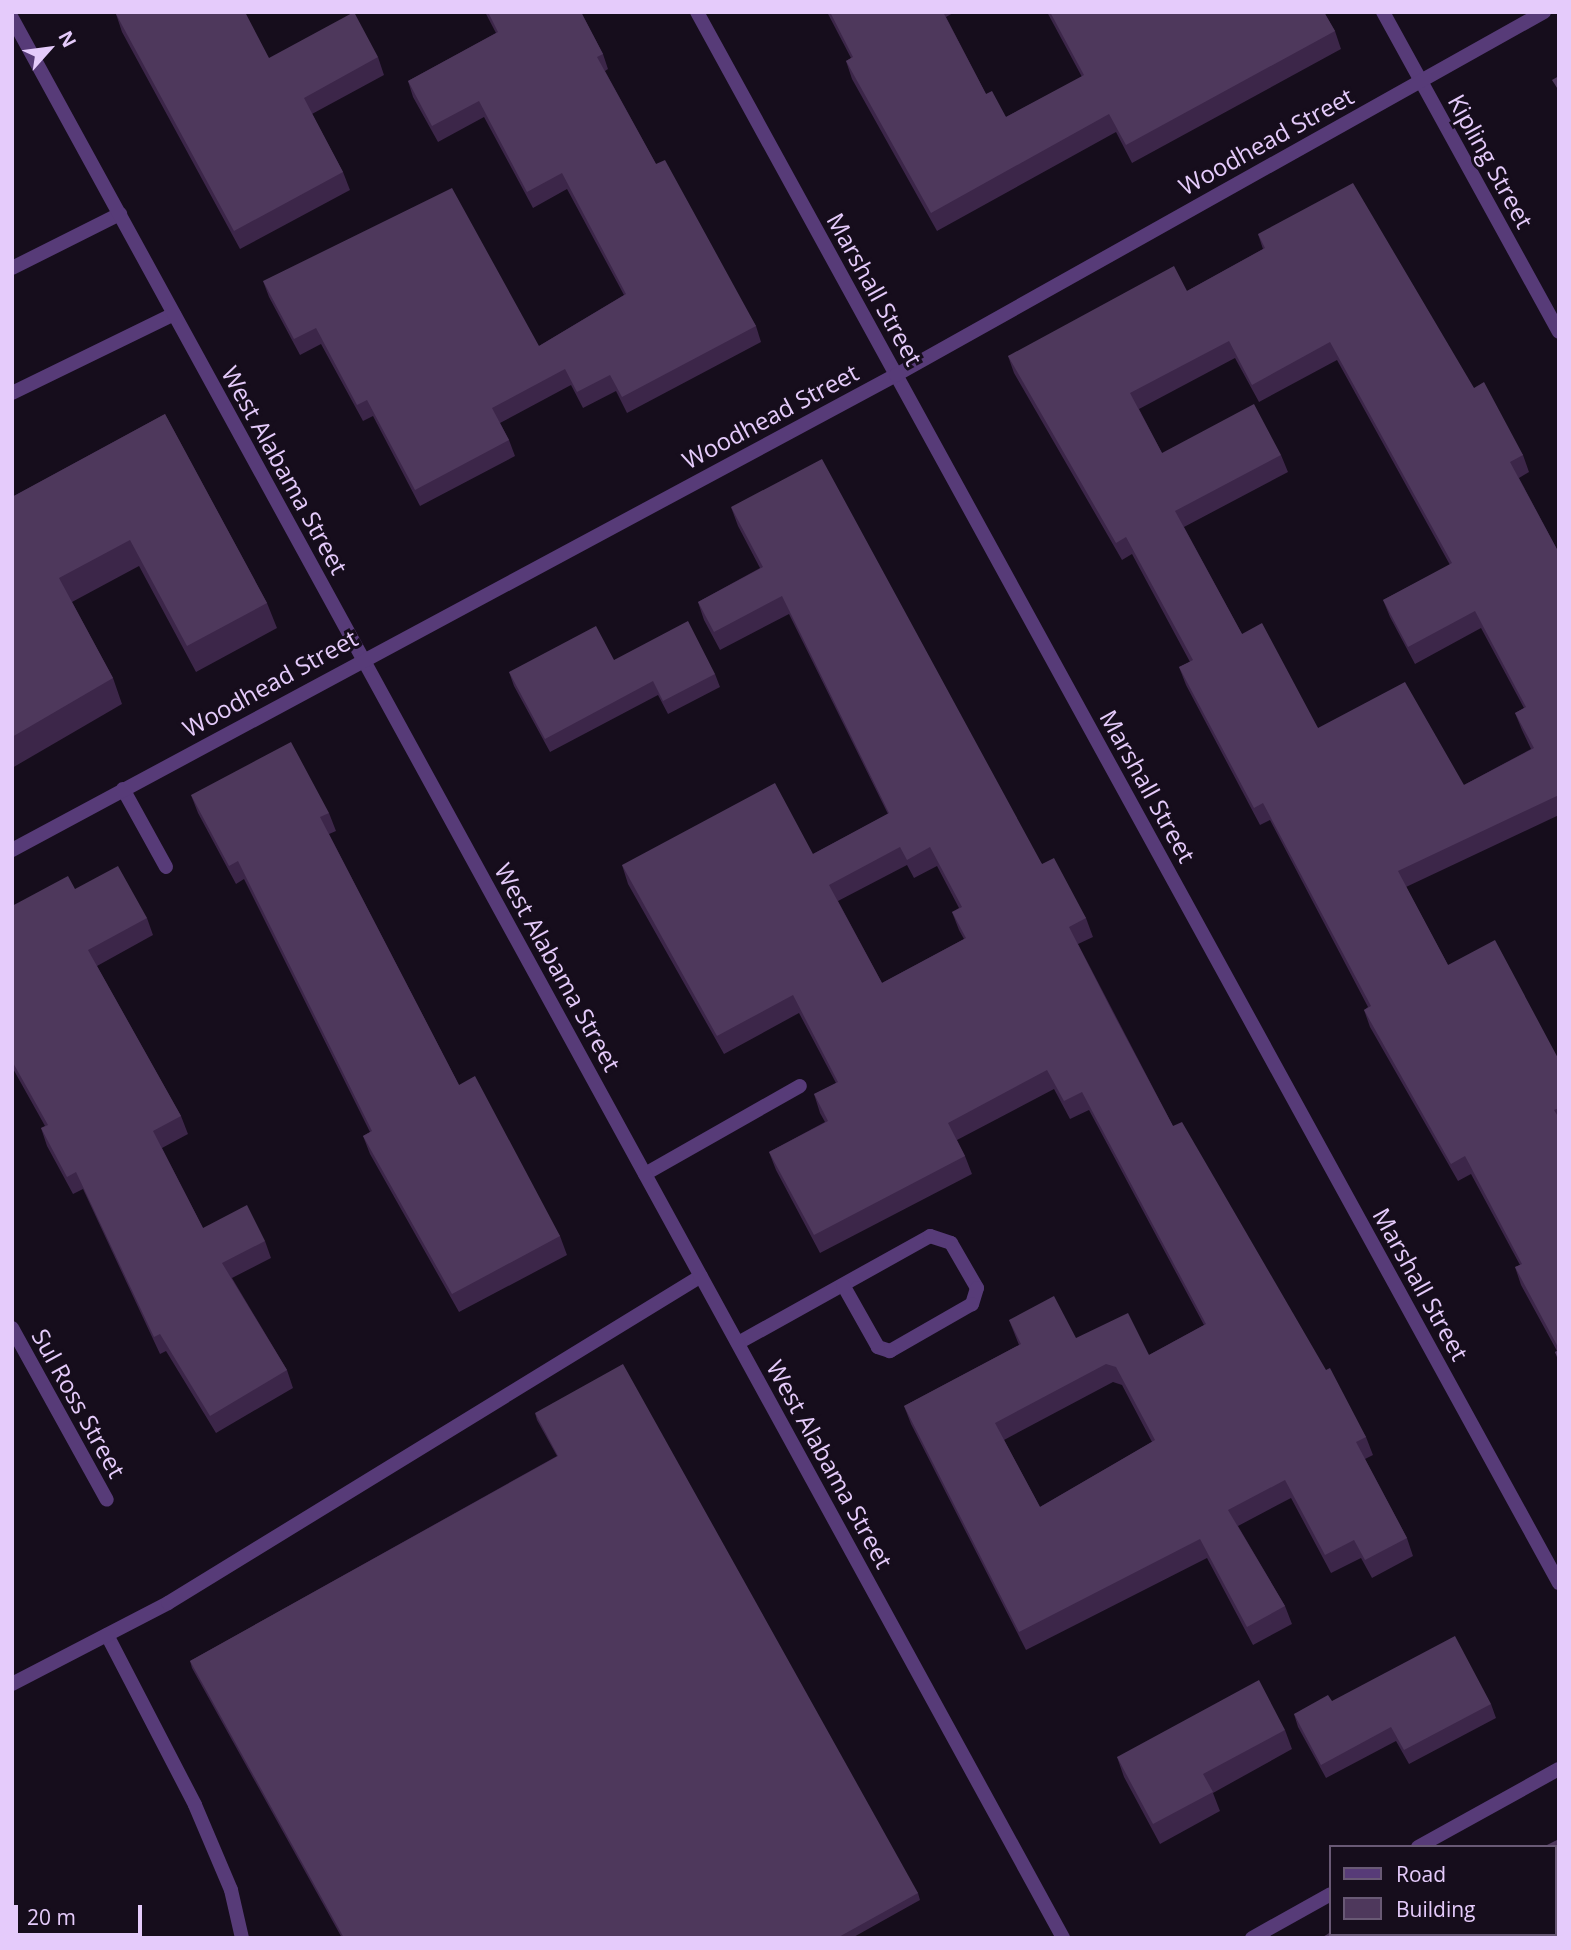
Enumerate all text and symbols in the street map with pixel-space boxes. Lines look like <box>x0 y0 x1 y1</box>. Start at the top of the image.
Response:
north arrow <box>14 14 84 84</box>
text: N <box>52 26 83 52</box>
street label: Woodhead Street <box>1174 81 1358 201</box>
street label: Kipling Street <box>1442 89 1540 233</box>
street label: Marshall Street <box>821 208 929 370</box>
street label: Woodhead Street <box>677 357 863 475</box>
street label: West Alabama Street <box>216 361 354 579</box>
street label: Woodhead Street <box>178 623 362 743</box>
street label: Marshall Street <box>1094 705 1202 867</box>
street label: West Alabama Street <box>489 858 627 1076</box>
street label: Marshall Street <box>1367 1203 1475 1365</box>
street label: Sul Ross Street <box>26 1324 132 1482</box>
street label: West Alabama Street <box>761 1355 899 1573</box>
legend <box>1330 1845 1557 1936</box>
text: Road <box>1396 1860 1446 1888</box>
scale bar <box>18 1890 145 1934</box>
text: Building <box>1396 1895 1475 1923</box>
text: 20 m <box>27 1903 76 1931</box>

